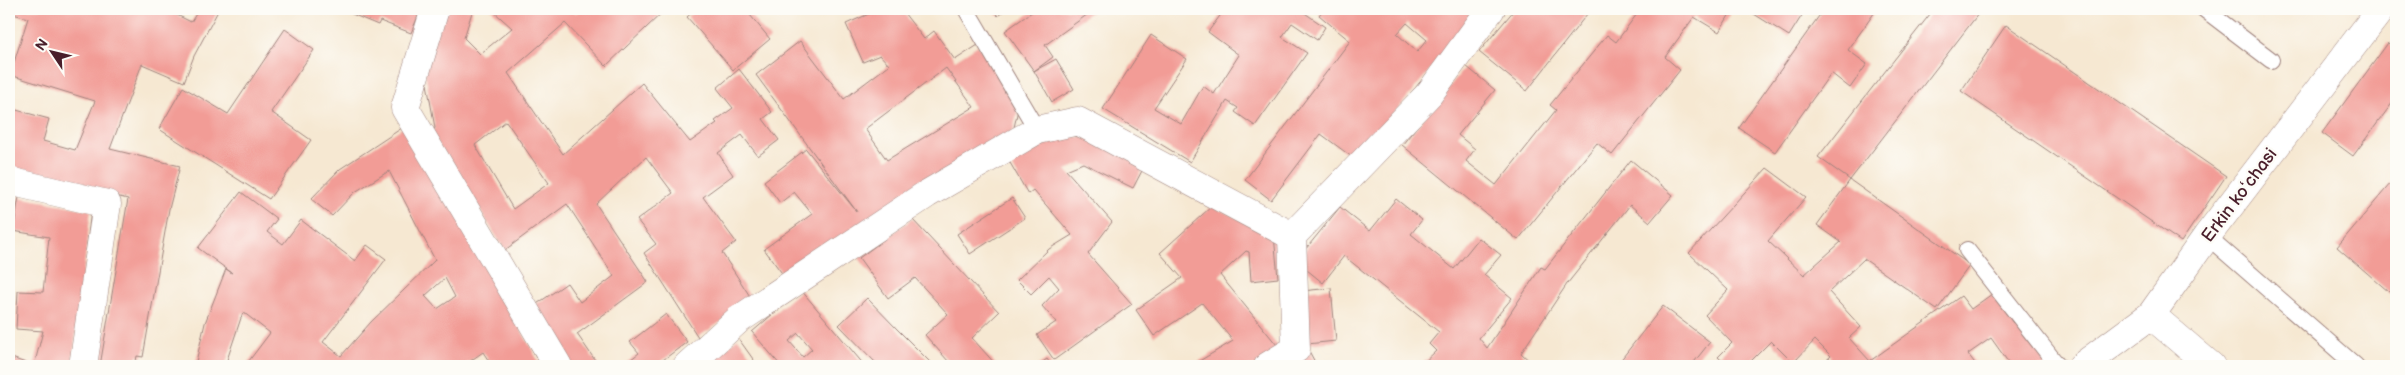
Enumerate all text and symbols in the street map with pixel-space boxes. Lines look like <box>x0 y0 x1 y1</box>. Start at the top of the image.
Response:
north arrow <box>28 28 78 78</box>
text: N <box>32 36 52 54</box>
street label: Erkin koʻchasi <box>2197 144 2281 246</box>

